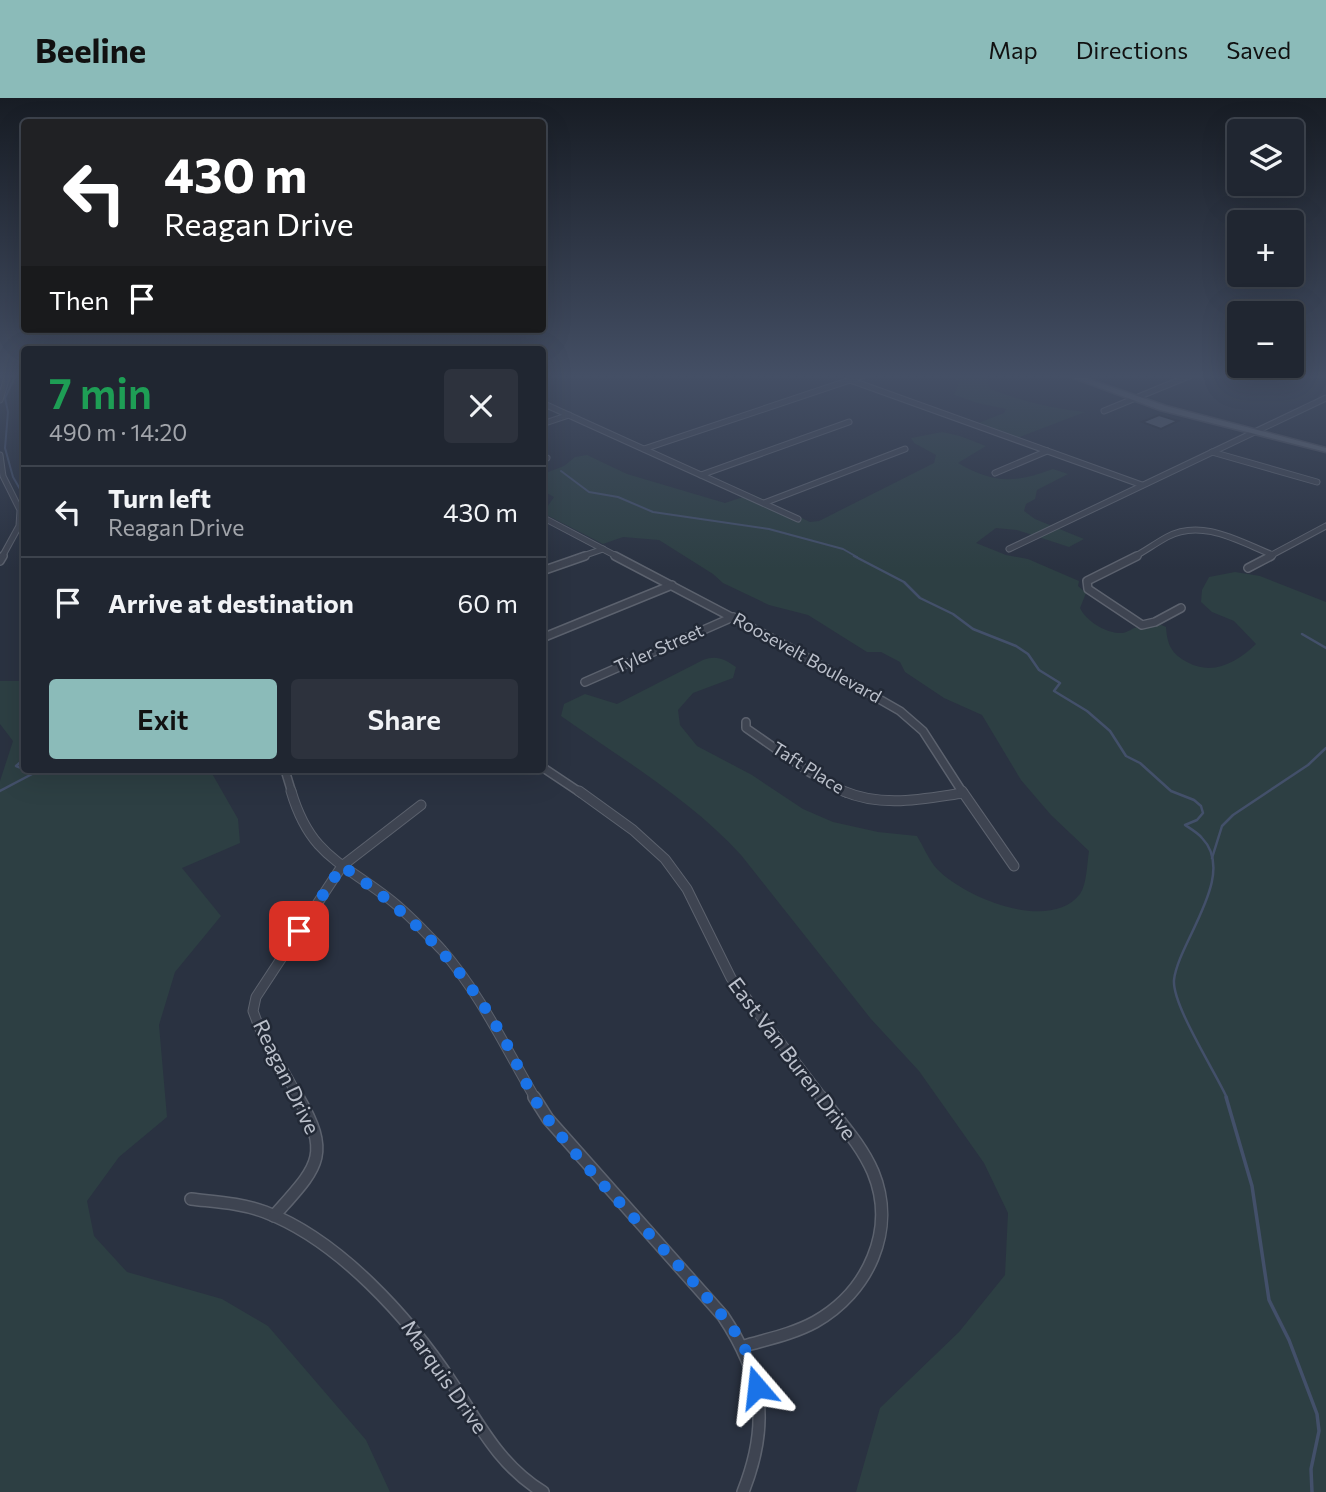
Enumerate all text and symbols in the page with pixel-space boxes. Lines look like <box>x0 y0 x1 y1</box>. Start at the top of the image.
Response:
text: Beeline <box>35 29 146 70</box>
text: Map <box>988 35 1038 64</box>
text: Directions <box>1076 35 1188 64</box>
text: Saved <box>1226 35 1291 64</box>
map controls <box>1227 119 1304 378</box>
button: layers <box>1227 119 1304 196</box>
text: 430 m <box>164 143 307 203</box>
icon: left <box>49 147 140 238</box>
text: Reagan Drive <box>164 203 354 243</box>
button: + <box>1227 210 1304 287</box>
icon: arrive <box>123 280 161 318</box>
text: Then <box>49 284 109 315</box>
button: − <box>1227 301 1304 378</box>
text: 7 min <box>49 366 152 418</box>
button: close <box>444 369 518 443</box>
text: 490 m · 14:20 <box>49 418 187 446</box>
text: Turn left <box>108 482 211 513</box>
icon: left <box>49 493 87 531</box>
text: 430 m <box>443 496 518 527</box>
text: Reagan Drive <box>108 513 244 541</box>
icon: arrive <box>49 584 87 622</box>
text: Arrive at destination <box>108 587 354 618</box>
text: 60 m <box>458 587 518 618</box>
street label: Roosevelt Boulevard <box>730 607 885 707</box>
street label: Tyler Street <box>611 619 707 678</box>
button: Exit <box>49 679 277 759</box>
button: Share <box>291 679 518 759</box>
street label: Taft Place <box>768 736 849 798</box>
pin <box>269 901 329 961</box>
icon: arrive <box>280 912 318 950</box>
street label: East Van Buren Drive <box>724 972 862 1144</box>
street label: Reagan Drive <box>249 1015 326 1138</box>
street label: Marquis Drive <box>397 1315 494 1438</box>
position arrow <box>720 1350 794 1424</box>

